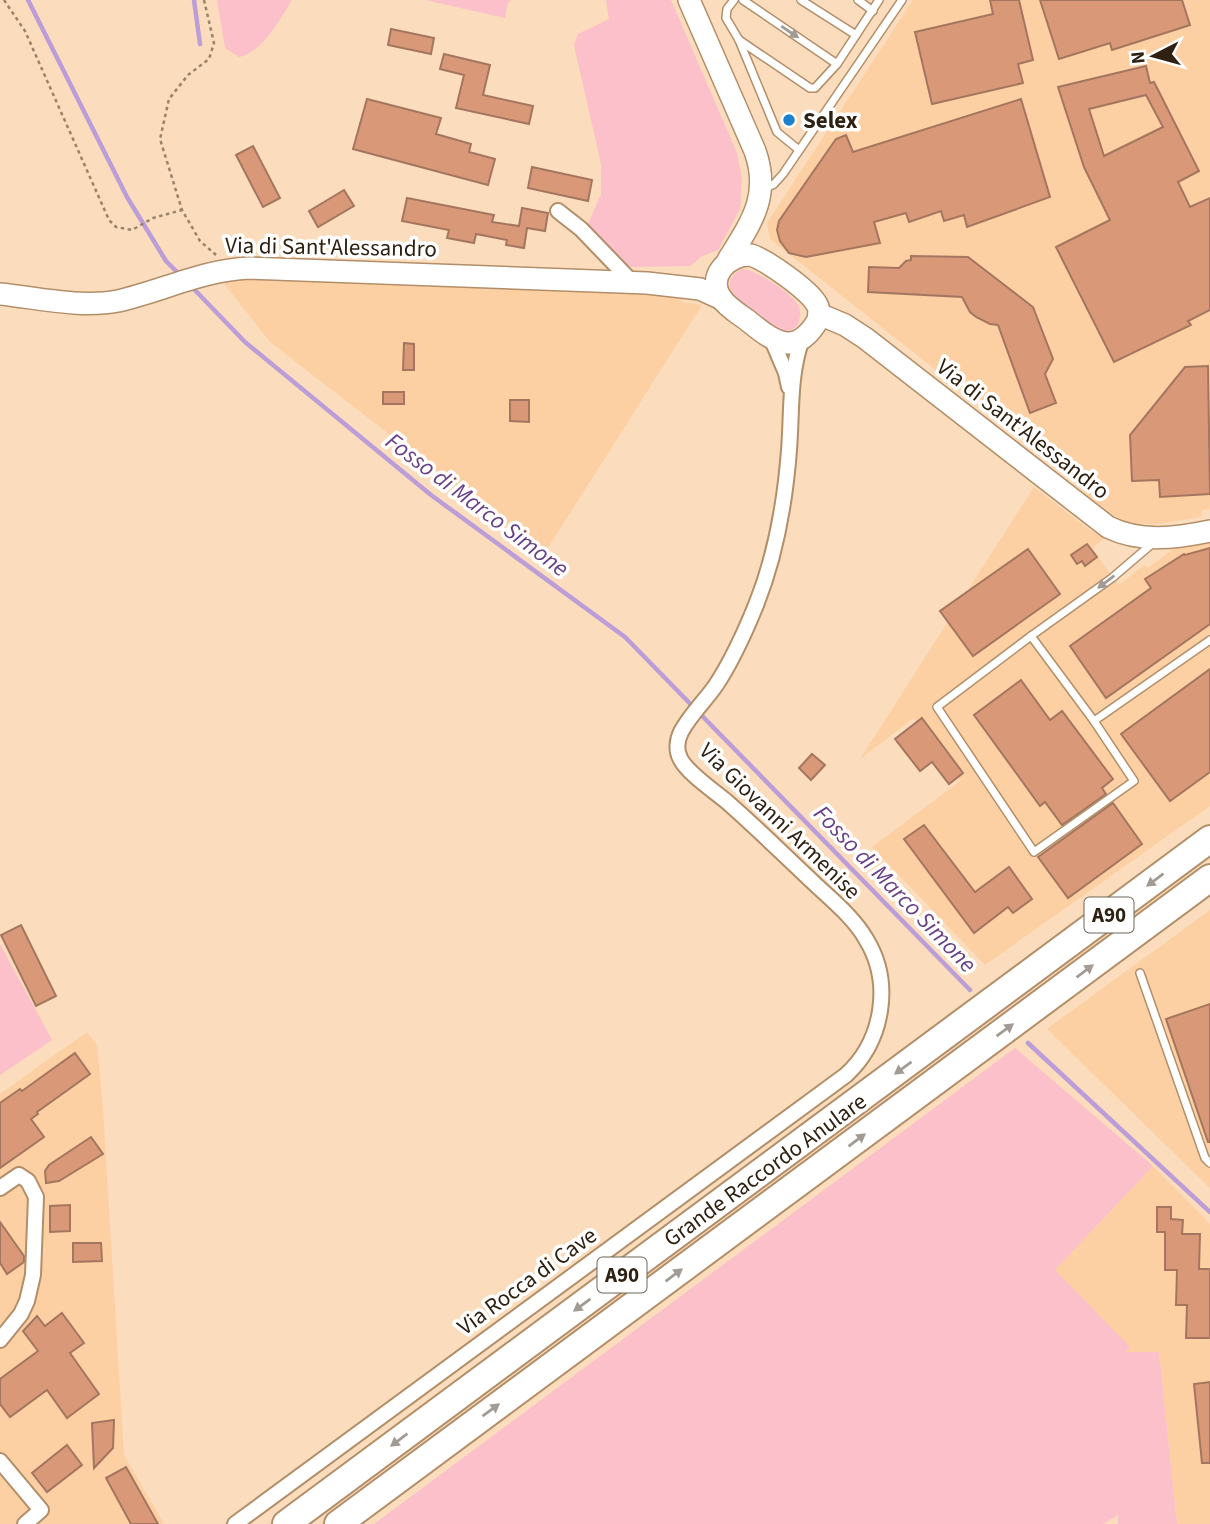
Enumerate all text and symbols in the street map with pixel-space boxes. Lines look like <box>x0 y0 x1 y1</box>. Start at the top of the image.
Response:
north arrow <box>1119 21 1189 91</box>
one-way arrow <box>781 25 799 39</box>
text: N <box>1124 50 1153 65</box>
place label: Selex <box>803 104 858 137</box>
marker: Selex <box>781 112 797 128</box>
street label: Via di Sant'Alessandro <box>225 229 437 265</box>
street label: Via di Sant'Alessandro <box>929 351 1117 507</box>
water label: Fosso di Marco Simone <box>378 424 576 586</box>
one-way arrow <box>1098 574 1116 589</box>
street label: Via Giovanni Armenise <box>692 735 868 907</box>
water label: Fosso di Marco Simone <box>805 797 985 981</box>
one-way arrow <box>1146 873 1165 887</box>
road number: A90 <box>1084 898 1134 932</box>
one-way arrow <box>1076 964 1095 978</box>
one-way arrow <box>996 1023 1014 1037</box>
one-way arrow <box>894 1061 912 1075</box>
street label: Grande Raccordo Anulare <box>657 1085 873 1255</box>
one-way arrow <box>848 1133 866 1147</box>
street label: Via Rocca di Cave <box>450 1219 604 1343</box>
road number: A90 <box>598 1258 646 1292</box>
one-way arrow <box>665 1268 683 1282</box>
one-way arrow <box>573 1297 591 1311</box>
one-way arrow <box>482 1403 500 1417</box>
one-way arrow <box>390 1433 408 1447</box>

